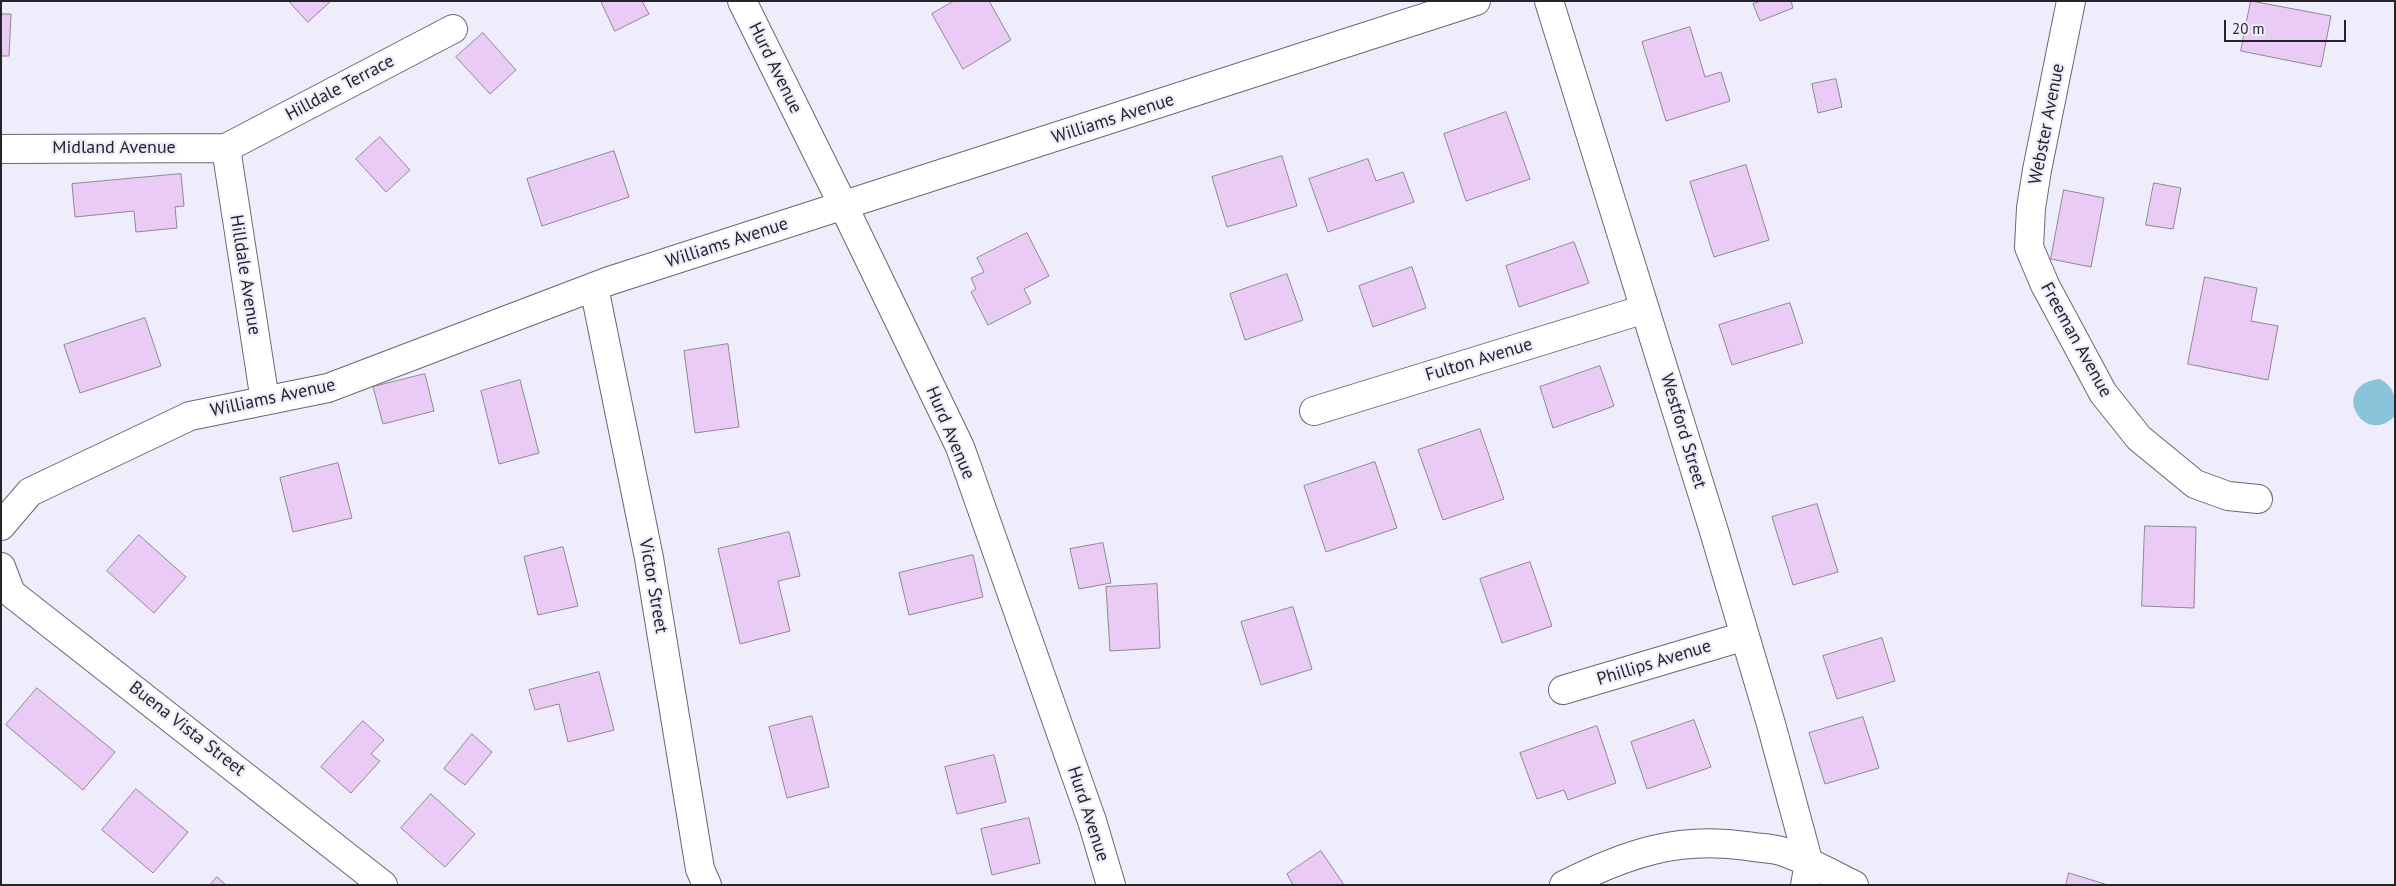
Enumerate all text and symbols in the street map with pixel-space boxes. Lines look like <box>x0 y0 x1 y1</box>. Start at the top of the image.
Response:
scale bar <box>2226 10 2348 42</box>
street label: Hurd Avenue <box>744 19 806 117</box>
text: 20 m <box>2232 19 2265 38</box>
street label: Hilldale Terrace <box>282 50 398 126</box>
street label: Webster Avenue <box>2025 62 2069 186</box>
street label: Williams Avenue <box>1049 89 1177 149</box>
street label: Midland Avenue <box>52 137 176 159</box>
street label: Hilldale Avenue <box>225 213 265 337</box>
street label: Williams Avenue <box>663 213 791 273</box>
street label: Freeman Avenue <box>2036 279 2116 401</box>
street label: Fulton Avenue <box>1423 333 1535 387</box>
street label: Westford Street <box>1655 371 1711 491</box>
street label: Williams Avenue <box>209 374 337 422</box>
street label: Hurd Avenue <box>921 383 979 483</box>
street label: Victor Street <box>634 537 672 635</box>
street label: Phillips Avenue <box>1594 635 1714 691</box>
street label: Buena Vista Street <box>125 677 249 781</box>
street label: Hurd Avenue <box>1062 764 1114 864</box>

